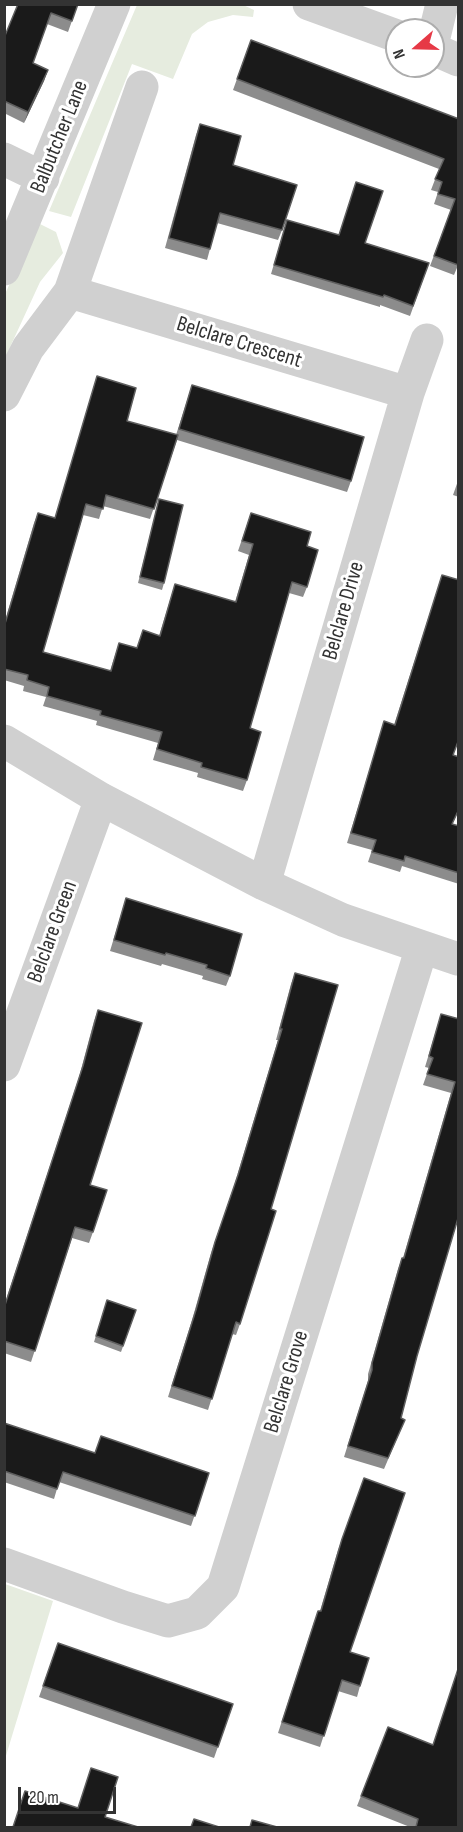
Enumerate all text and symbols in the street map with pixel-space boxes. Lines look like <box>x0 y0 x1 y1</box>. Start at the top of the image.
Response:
north arrow <box>385 18 445 78</box>
text: N <box>389 46 410 61</box>
street label: Balbutcher Lane <box>25 77 95 197</box>
street label: Belclare Crescent <box>173 311 305 375</box>
street label: Belclare Drive <box>317 559 371 663</box>
street label: Belclare Green <box>22 877 84 987</box>
street label: Belclare Grove <box>259 1328 315 1436</box>
scale bar <box>21 1775 118 1813</box>
text: 20 m <box>29 1787 59 1808</box>

